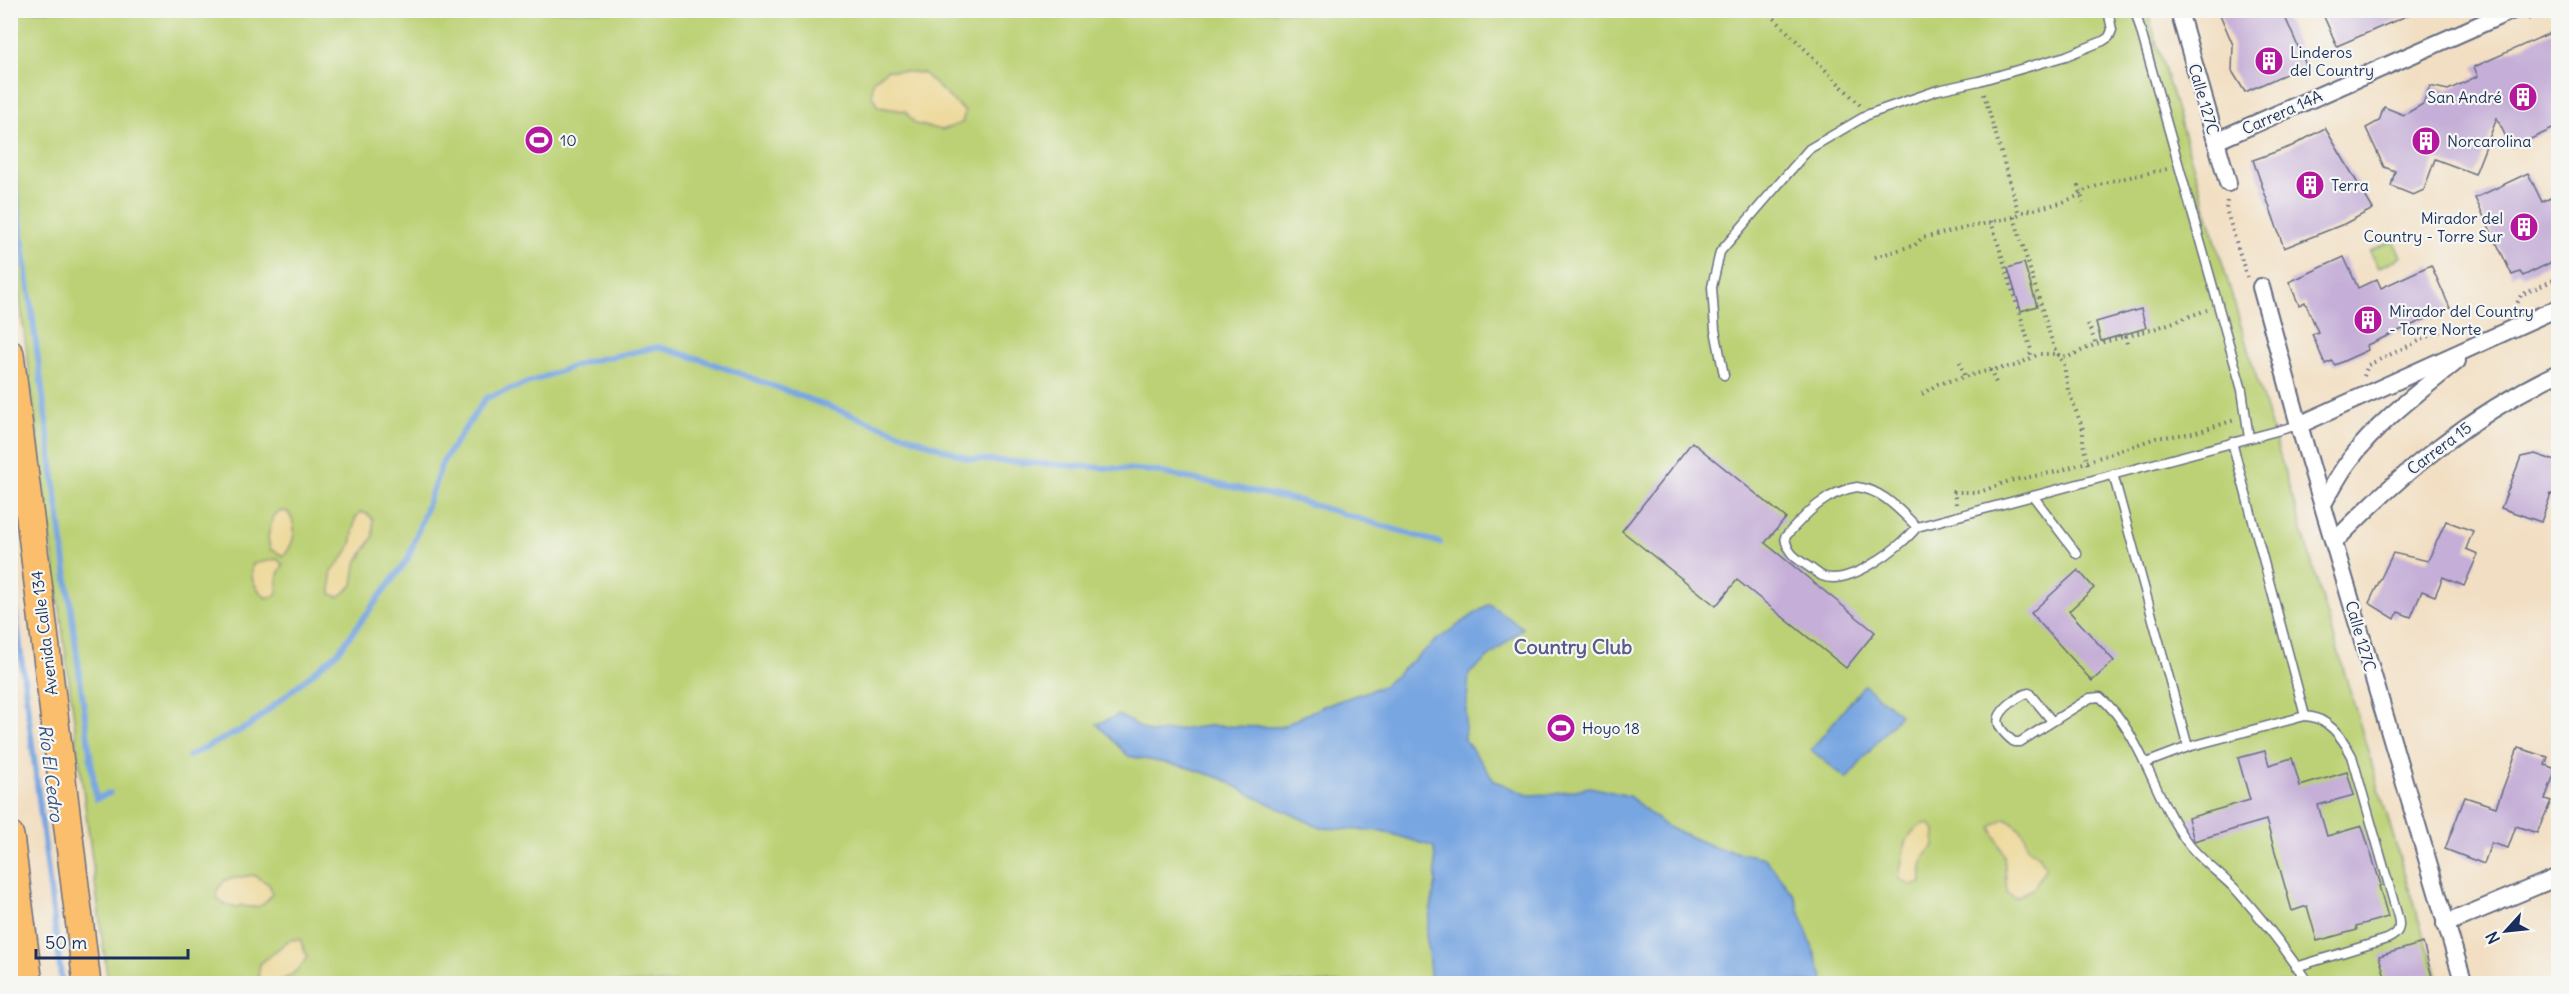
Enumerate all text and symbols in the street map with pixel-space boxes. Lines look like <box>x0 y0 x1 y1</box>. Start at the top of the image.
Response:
place label: Linderos del Country <box>2290 42 2374 80</box>
building icon: Linderos del Country <box>2253 45 2285 77</box>
street label: Calle 127C <box>2184 61 2224 137</box>
building icon: San André <box>2507 81 2539 113</box>
street label: Carrera 14A <box>2239 85 2325 139</box>
place label: San André <box>2427 87 2502 107</box>
sports icon: 10 <box>523 124 555 156</box>
building icon: Norcarolina <box>2410 125 2442 157</box>
place label: 10 <box>560 130 577 150</box>
place label: Norcarolina <box>2447 131 2531 151</box>
building icon: Terra <box>2294 169 2326 201</box>
place label: Terra <box>2331 175 2369 195</box>
place label: Mirador del Country - Torre Sur <box>2364 208 2503 246</box>
building icon: Mirador del Country - Torre Sur <box>2508 211 2540 243</box>
place label: Mirador del Country - Torre Norte <box>2389 301 2534 339</box>
building icon: Mirador del Country - Torre Norte <box>2352 304 2384 336</box>
street label: Carrera 15 <box>2403 417 2475 479</box>
street label: Avenida Calle 134 <box>26 569 62 697</box>
street label: Calle 127C <box>2341 598 2381 674</box>
district label: Country Club <box>1514 634 1632 659</box>
sports icon: Hoyo 18 <box>1545 712 1577 744</box>
place label: Hoyo 18 <box>1582 718 1640 738</box>
water label: Río El Cedro <box>34 723 68 824</box>
north arrow <box>2476 901 2536 961</box>
scale bar <box>36 922 188 960</box>
text: N <box>2481 928 2504 947</box>
text: 50 m <box>45 931 87 954</box>

